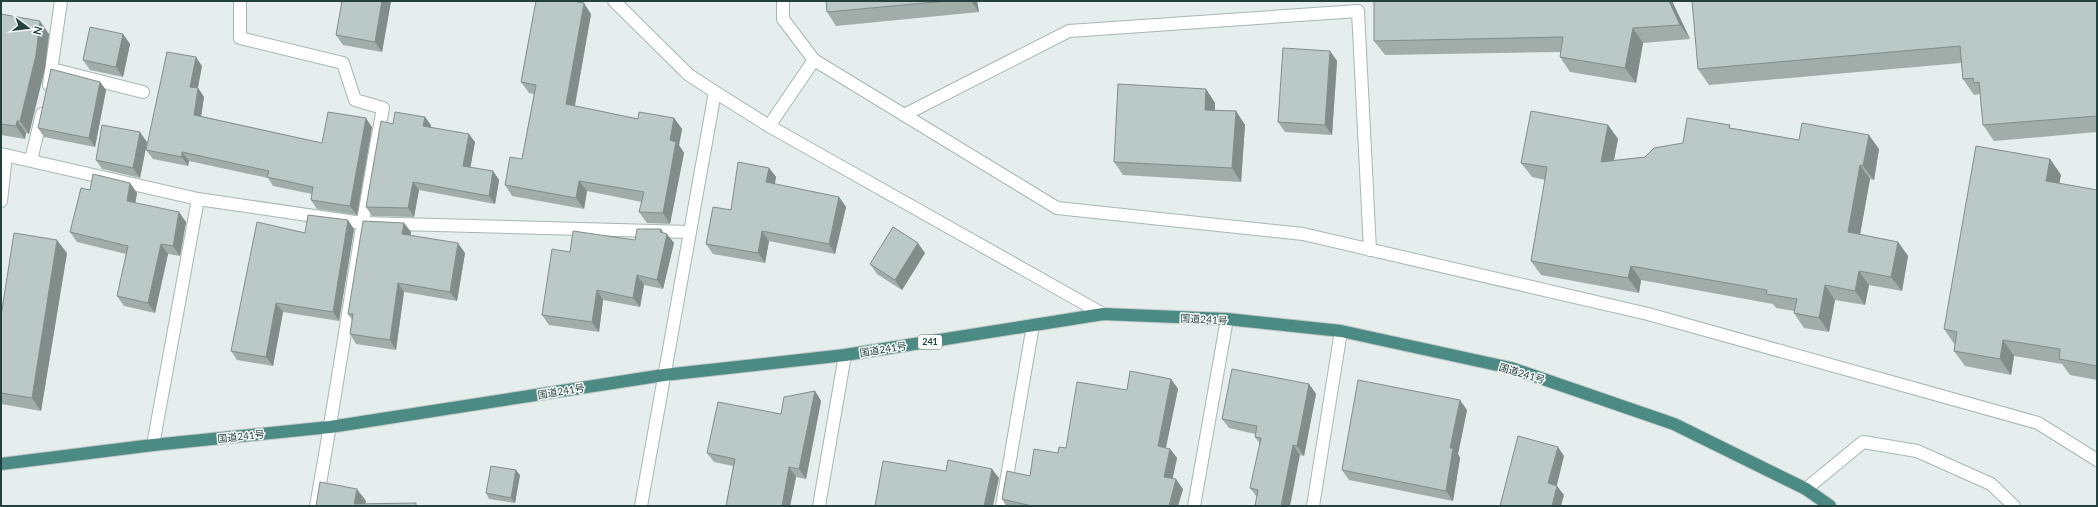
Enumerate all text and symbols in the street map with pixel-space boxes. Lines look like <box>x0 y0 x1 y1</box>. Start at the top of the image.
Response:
north arrow <box>8 8 48 48</box>
text: N <box>31 25 46 36</box>
street label: 国道241号 <box>1180 312 1228 326</box>
road number: 241 <box>918 335 942 349</box>
street label: 国道241号 <box>859 339 907 359</box>
street label: 国道241号 <box>1498 360 1546 386</box>
street label: 国道241号 <box>537 381 585 401</box>
street label: 国道241号 <box>217 428 265 444</box>

